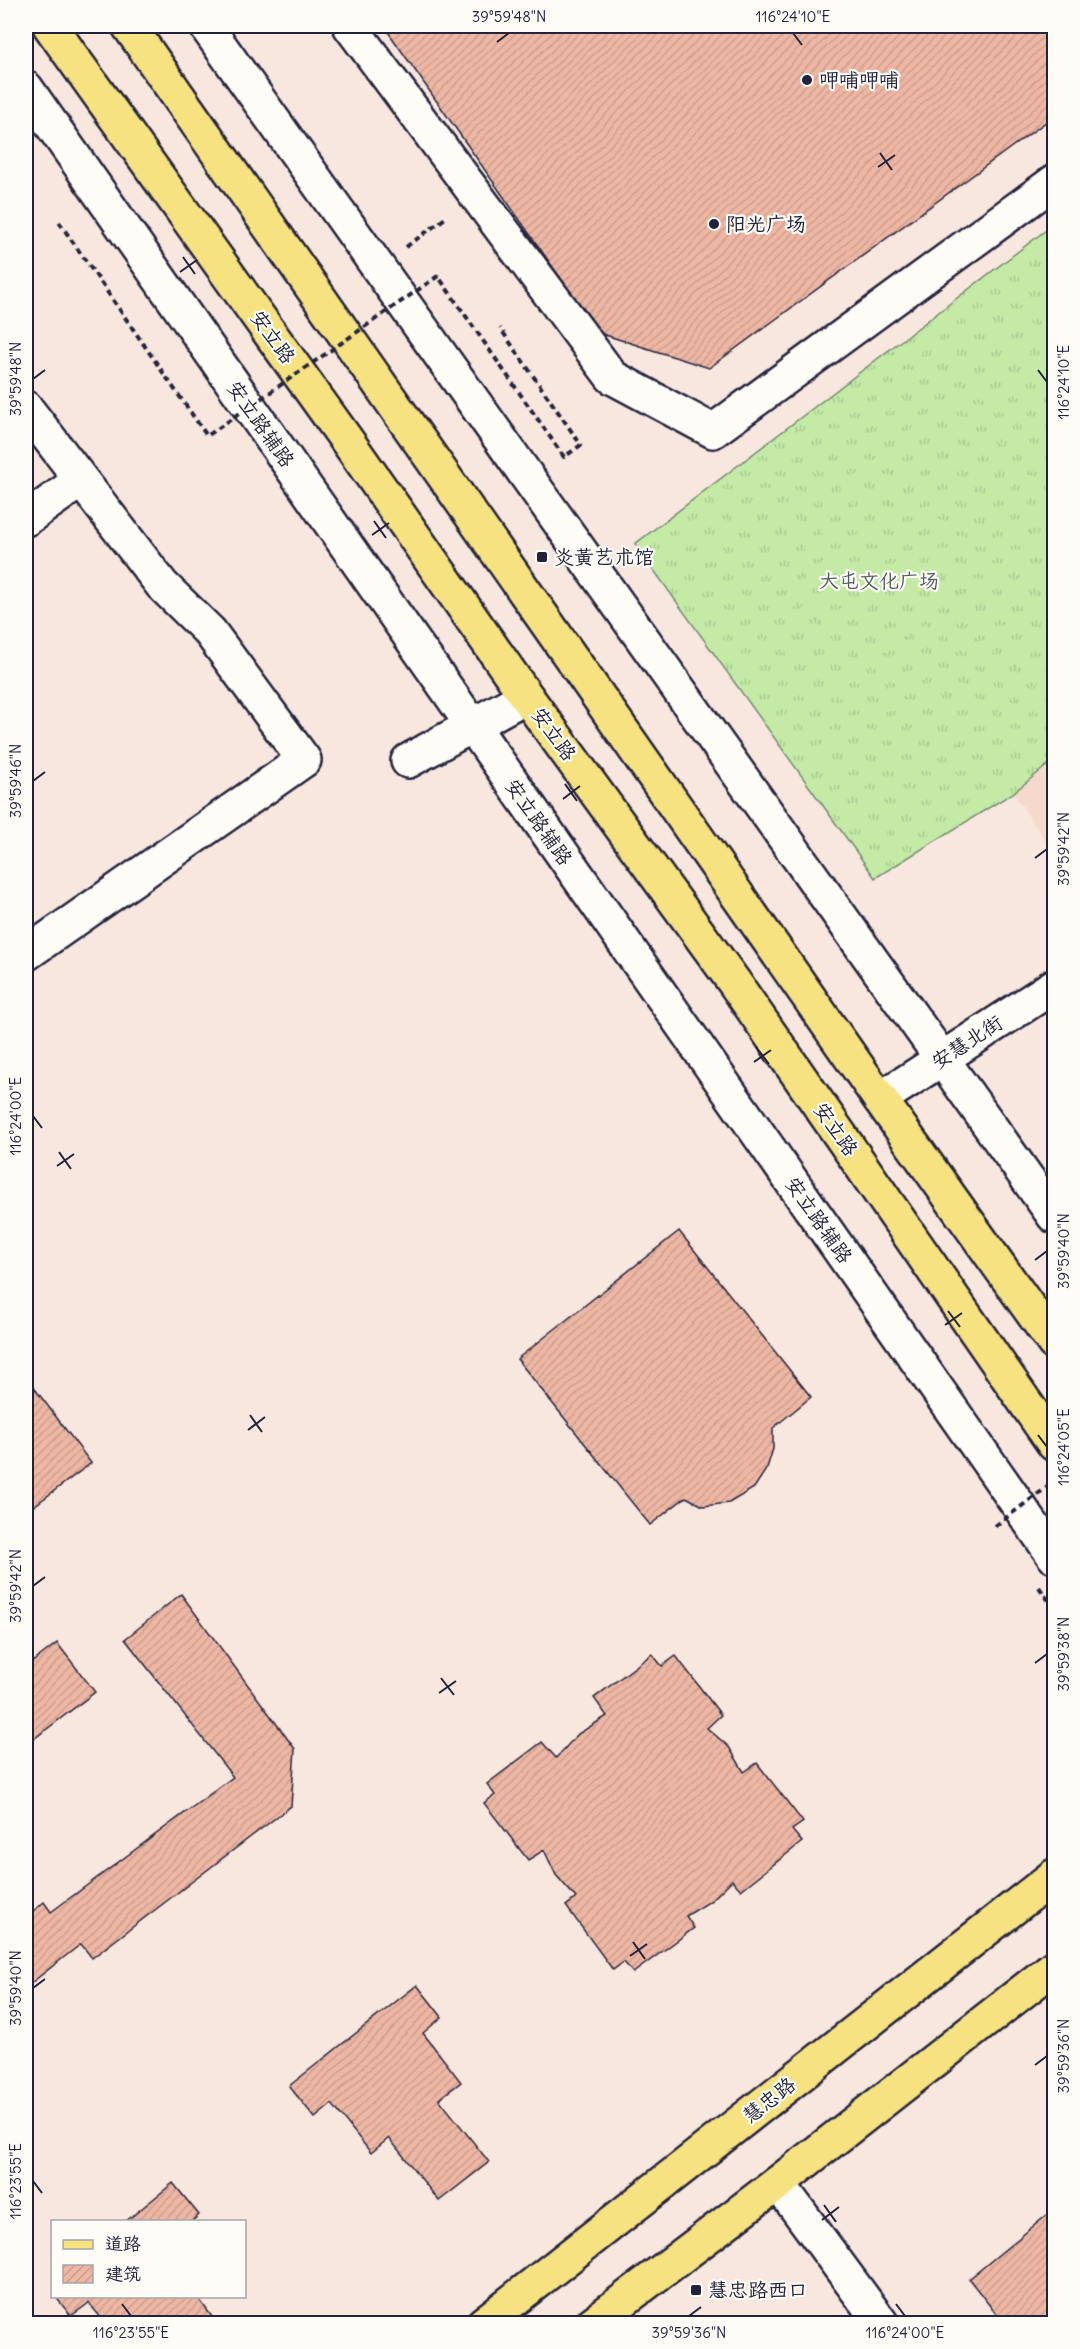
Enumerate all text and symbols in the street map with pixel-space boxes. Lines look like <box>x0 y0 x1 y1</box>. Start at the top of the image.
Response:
text: 39°59'48"N <box>472 7 546 26</box>
text: 116°24'10"E <box>756 7 831 26</box>
place label: 呷哺呷哺 <box>819 67 899 92</box>
marker: 呷哺呷哺 <box>800 73 814 87</box>
place label: 阳光广场 <box>726 211 806 236</box>
marker: 阳光广场 <box>707 217 721 231</box>
street label: 安立路 <box>246 305 302 369</box>
text: 39°59'48"N <box>6 342 25 416</box>
text: 116°24'10"E <box>1054 344 1073 419</box>
street label: 安立路辅路 <box>222 376 301 473</box>
place label: 炎黄艺术馆 <box>554 544 654 569</box>
marker: 炎黄艺术馆 <box>535 550 549 564</box>
park label: 大屯文化广场 <box>819 568 939 593</box>
street label: 安立路 <box>527 702 583 766</box>
text: 39°59'46"N <box>6 744 25 818</box>
street label: 安立路辅路 <box>500 774 579 871</box>
text: 39°59'42"N <box>1054 812 1073 886</box>
street label: 安慧北街 <box>926 1009 1007 1074</box>
text: 116°24'00"E <box>6 1076 25 1155</box>
street label: 安立路 <box>809 1097 864 1161</box>
street label: 安立路辅路 <box>780 1172 859 1269</box>
text: 39°59'40"N <box>1054 1213 1073 1289</box>
text: 116°24'05"E <box>1054 1408 1073 1486</box>
text: 39°59'42"N <box>6 1549 25 1623</box>
text: 39°59'38"N <box>1054 1617 1073 1691</box>
text: 39°59'40"N <box>6 1950 25 2026</box>
text: 39°59'36"N <box>1054 2019 1073 2093</box>
street label: 慧忠路 <box>737 2071 801 2128</box>
text: 116°23'55"E <box>6 2143 25 2219</box>
legend <box>51 2220 246 2298</box>
text: 道路 <box>105 2232 141 2255</box>
text: 建筑 <box>105 2262 141 2285</box>
place label: 慧忠路西口 <box>708 2277 808 2302</box>
marker: 慧忠路西口 <box>689 2283 703 2297</box>
text: 116°23'55"E <box>93 2323 169 2342</box>
text: 39°59'36"N <box>652 2323 726 2342</box>
text: 116°24'00"E <box>866 2323 945 2342</box>

